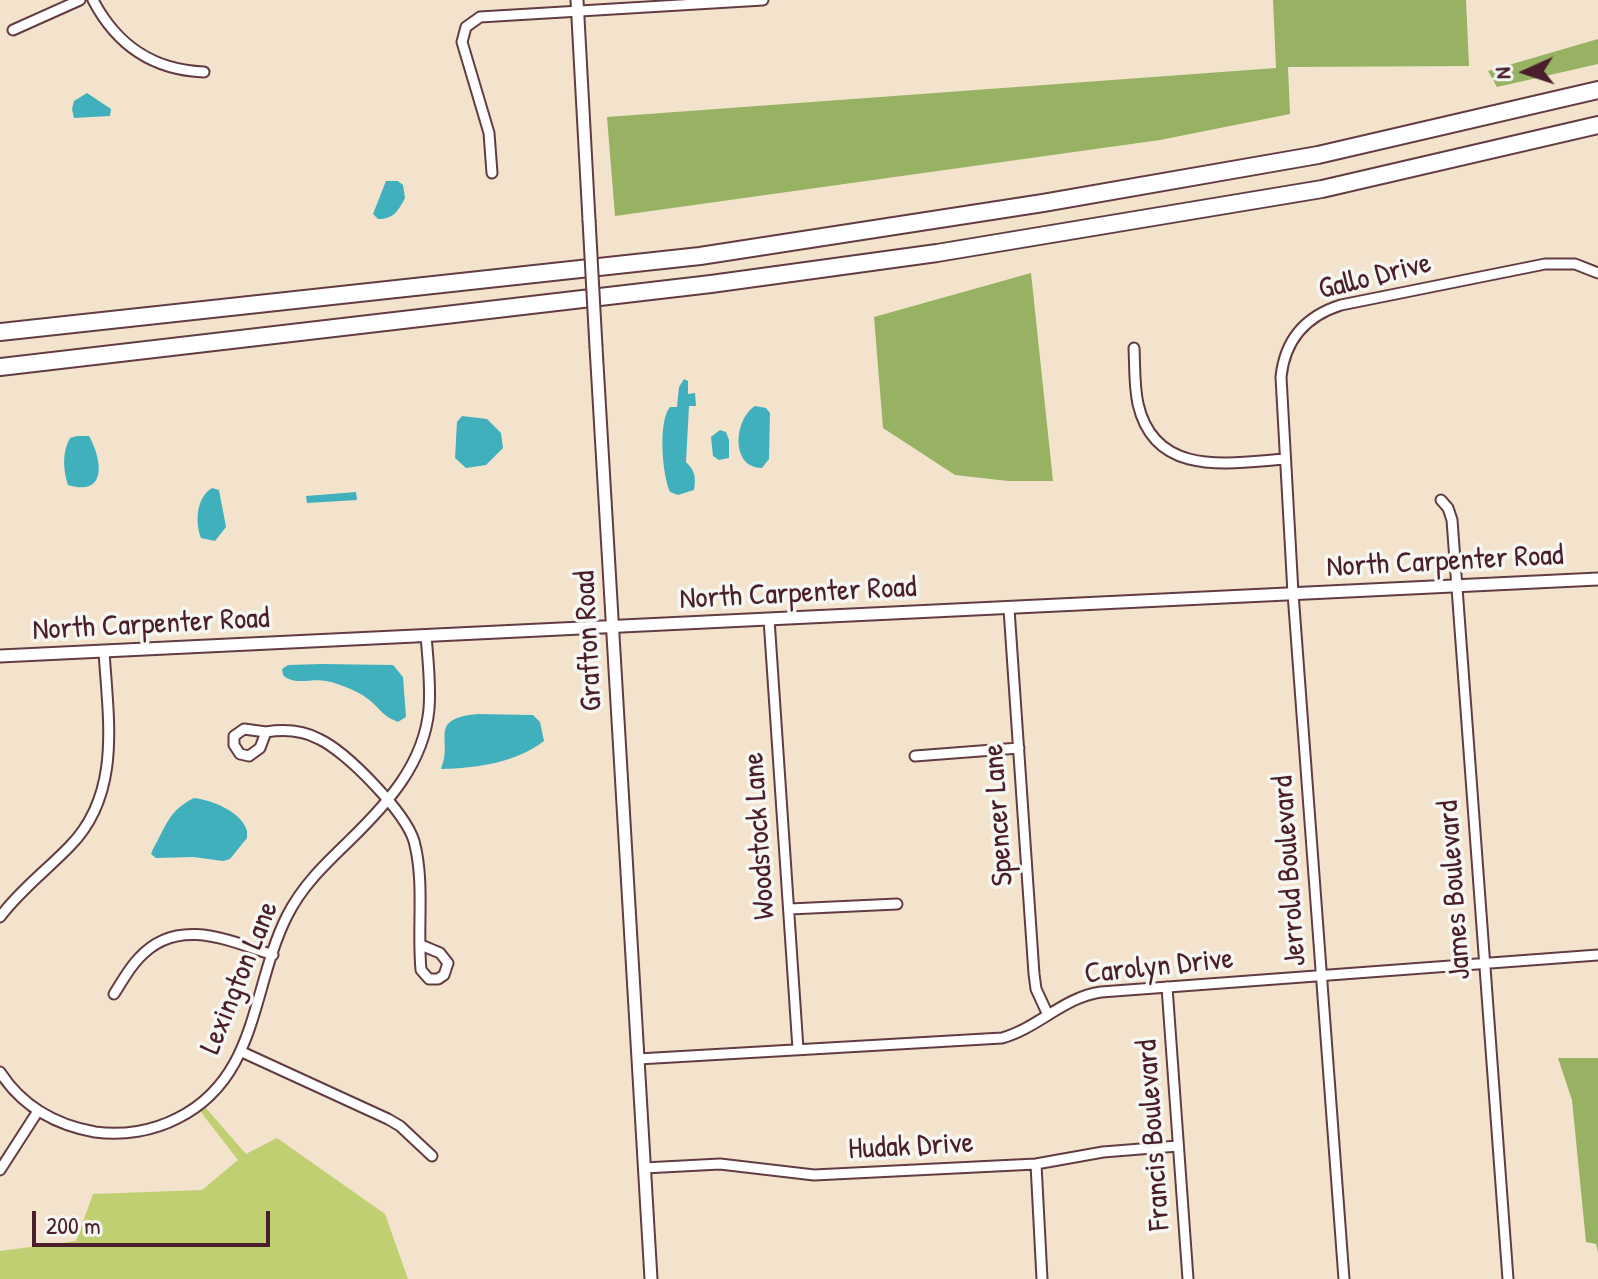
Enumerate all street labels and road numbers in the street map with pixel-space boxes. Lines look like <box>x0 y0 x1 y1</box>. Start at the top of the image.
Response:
street label: Gallo Drive <box>1315 246 1435 308</box>
street label: North Carpenter Road <box>1326 538 1564 586</box>
street label: Grafton Road <box>567 570 611 712</box>
street label: North Carpenter Road <box>679 570 917 618</box>
street label: North Carpenter Road <box>32 601 270 649</box>
street label: Spencer Lane <box>976 743 1022 887</box>
street label: Woodstock Lane <box>736 751 784 921</box>
street label: Jerrold Boulevard <box>1265 774 1315 968</box>
street label: James Boulevard <box>1431 799 1479 981</box>
street label: Lexington Lane <box>193 896 287 1060</box>
street label: Carolyn Drive <box>1083 941 1235 993</box>
street label: Francis Boulevard <box>1129 1038 1179 1232</box>
street label: Hudak Drive <box>847 1126 975 1168</box>

